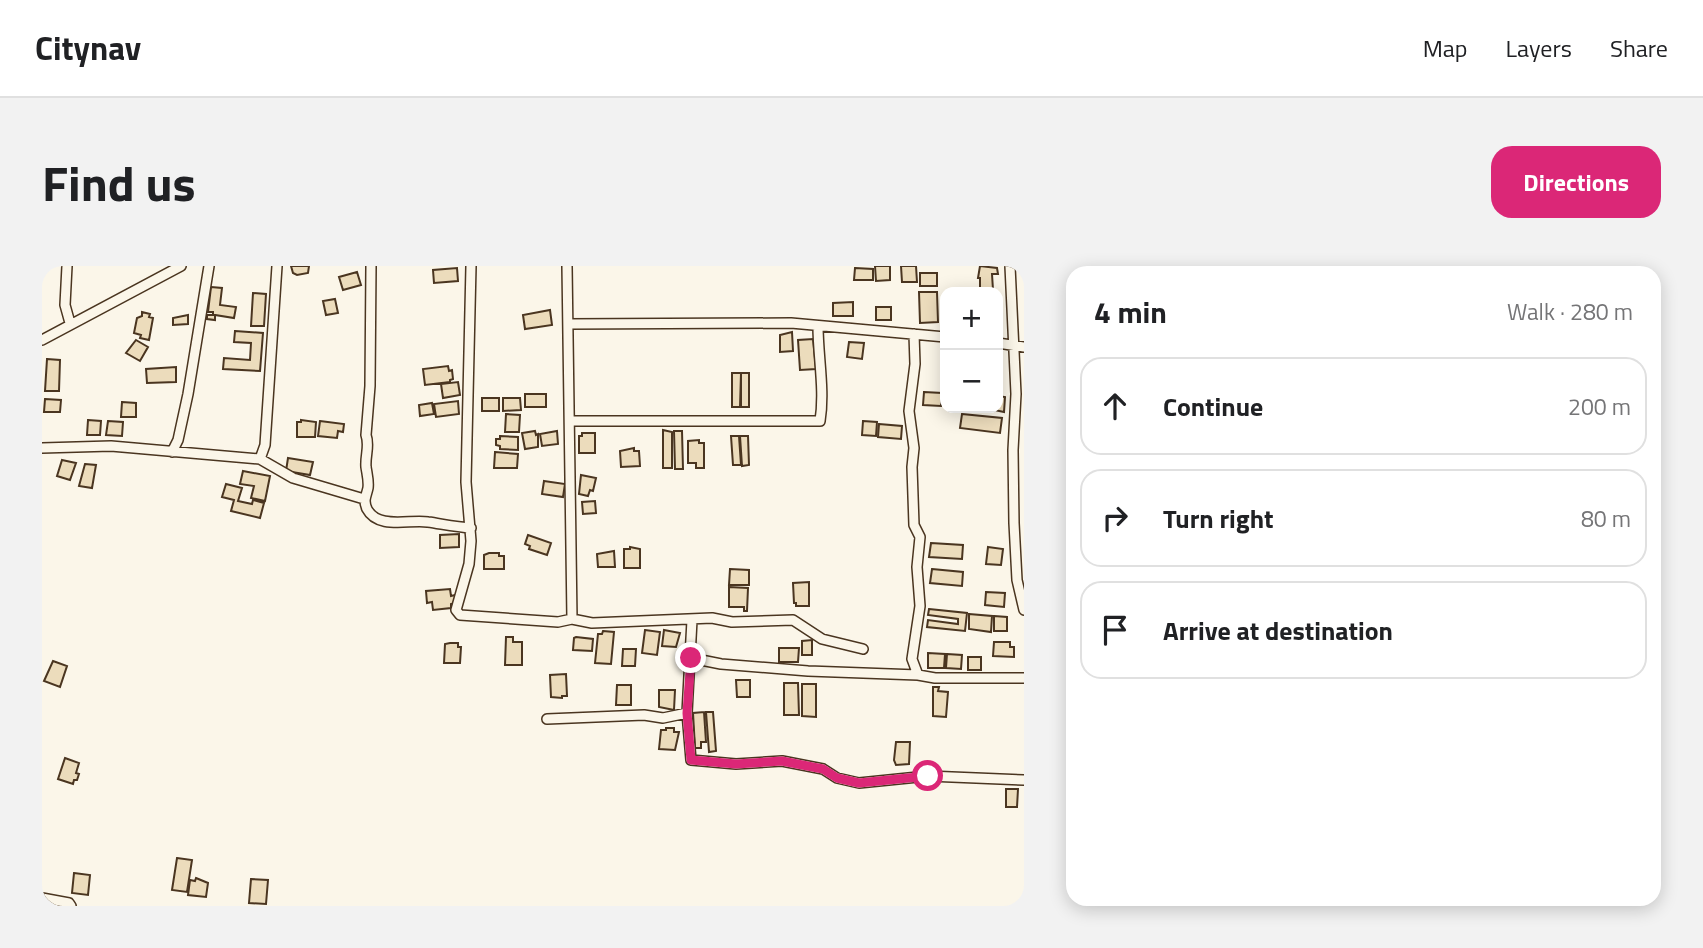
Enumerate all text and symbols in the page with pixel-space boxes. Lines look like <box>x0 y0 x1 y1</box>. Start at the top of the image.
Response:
text: Citynav <box>35 23 141 73</box>
text: Map <box>1423 30 1468 66</box>
text: Layers <box>1506 30 1572 66</box>
text: Share <box>1610 30 1668 66</box>
text: Find us <box>42 145 196 220</box>
button: Directions <box>1491 146 1661 218</box>
map controls <box>940 287 1003 413</box>
button: + <box>940 287 1003 350</box>
text: 4 min <box>1094 289 1167 335</box>
text: Walk · 280 m <box>1507 294 1633 329</box>
button: − <box>940 350 1003 413</box>
icon: ahead <box>1096 387 1134 425</box>
text: Continue <box>1163 387 1263 426</box>
text: 200 m <box>1568 389 1631 424</box>
icon: right <box>1096 499 1134 537</box>
text: Turn right <box>1163 499 1274 538</box>
text: 80 m <box>1581 501 1631 536</box>
icon: arrive <box>1096 611 1134 649</box>
text: Arrive at destination <box>1163 611 1393 650</box>
route end <box>675 642 706 673</box>
route start <box>912 760 943 791</box>

